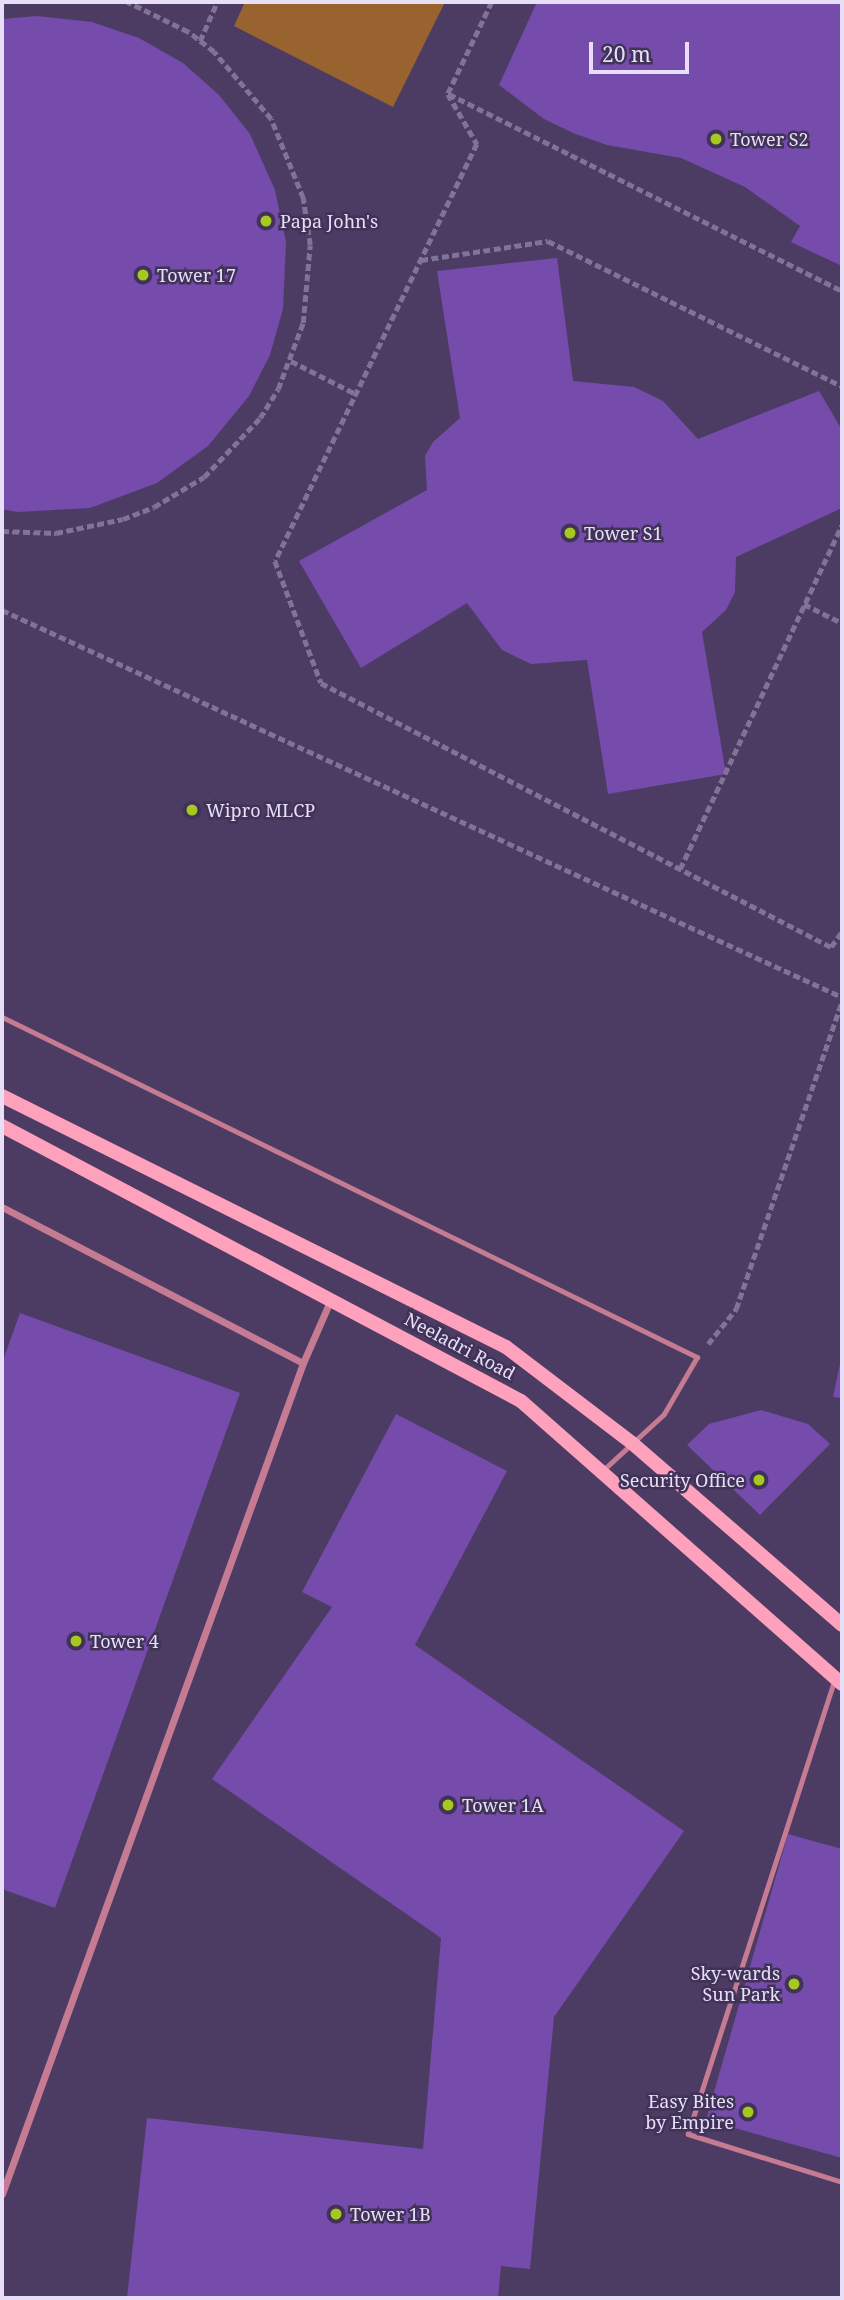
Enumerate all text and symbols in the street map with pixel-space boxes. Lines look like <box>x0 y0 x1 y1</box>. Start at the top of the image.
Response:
scale bar <box>592 28 692 72</box>
text: 20 m <box>602 40 651 68</box>
place label: Tower S2 <box>730 128 809 150</box>
marker: Tower S2 <box>708 131 724 147</box>
place label: Papa John's <box>280 210 378 232</box>
marker: Papa John's <box>258 213 274 229</box>
place label: Tower 17 <box>157 264 236 286</box>
marker: Tower 17 <box>135 267 151 283</box>
place label: Tower S1 <box>584 522 663 544</box>
marker: Tower S1 <box>562 525 578 541</box>
place label: Wipro MLCP <box>206 799 315 821</box>
marker: Wipro MLCP <box>184 802 200 818</box>
street label: Neeladri Road <box>401 1308 519 1384</box>
place label: Security Office <box>620 1469 745 1491</box>
marker: Security Office <box>751 1472 767 1488</box>
place label: Tower 4 <box>90 1630 159 1652</box>
marker: Tower 4 <box>68 1633 84 1649</box>
place label: Tower 1A <box>462 1794 544 1816</box>
marker: Tower 1A <box>440 1797 456 1813</box>
place label: Sky-wards Sun Park <box>691 1963 780 2006</box>
marker: Sky-wards Sun Park <box>786 1976 802 1992</box>
place label: Easy Bites by Empire <box>645 2091 734 2134</box>
marker: Easy Bites by Empire <box>740 2104 756 2120</box>
place label: Tower 1B <box>350 2203 431 2225</box>
marker: Tower 1B <box>328 2206 344 2222</box>

